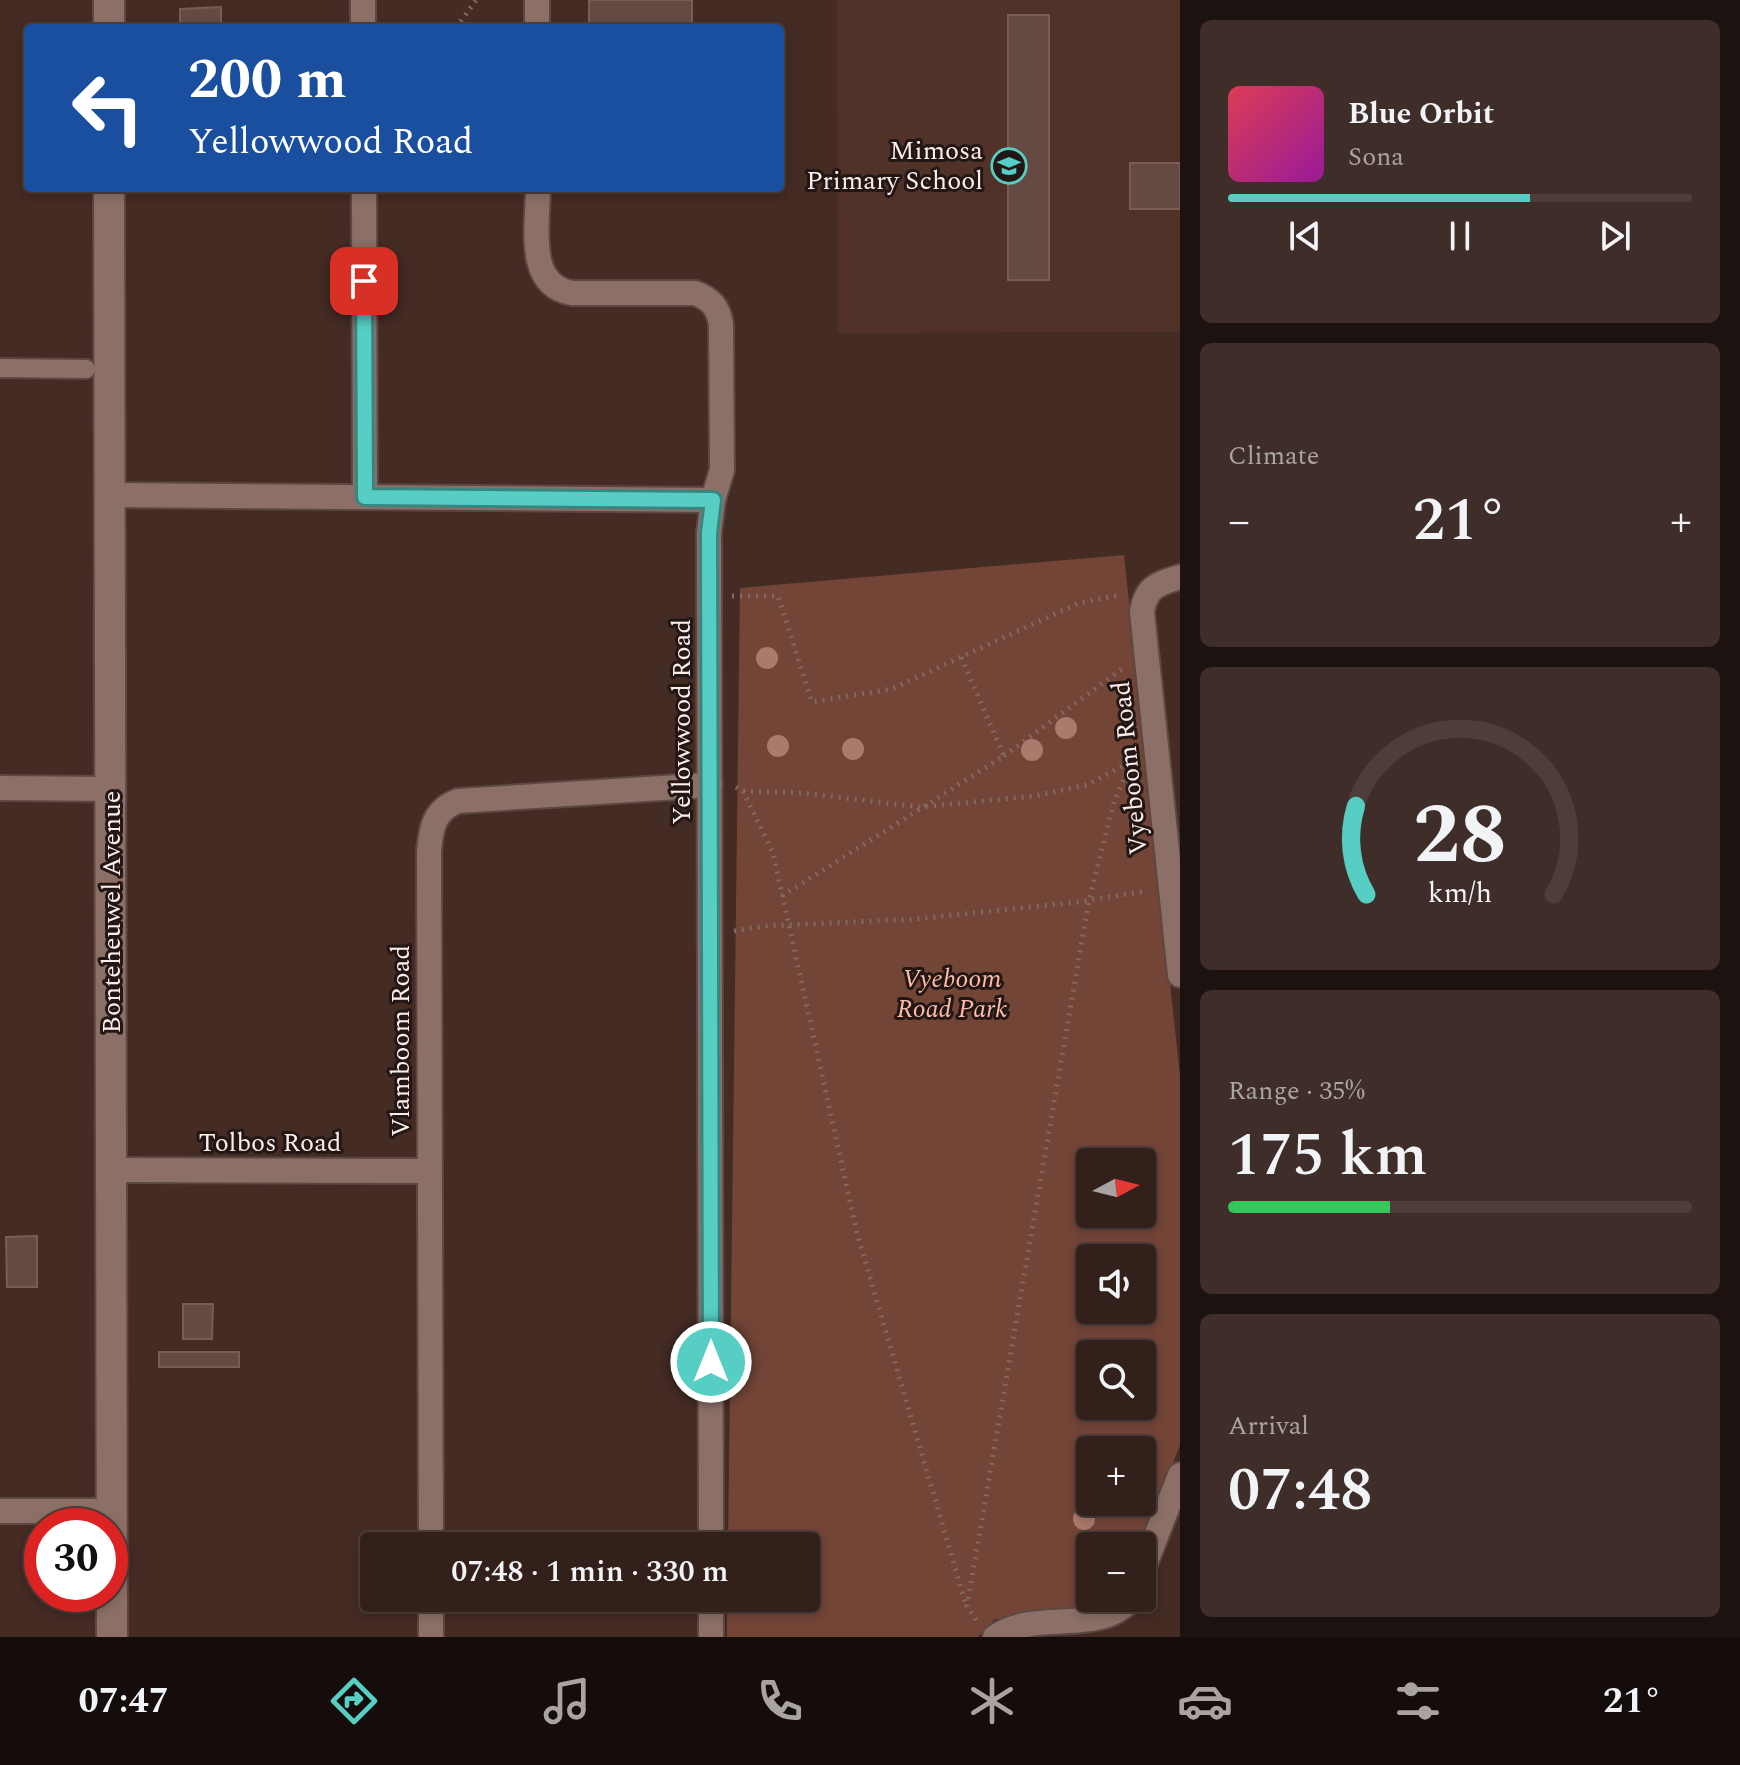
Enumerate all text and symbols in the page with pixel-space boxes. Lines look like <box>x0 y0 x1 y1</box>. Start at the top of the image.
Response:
text: 200 m <box>188 38 347 123</box>
icon: left <box>56 56 160 160</box>
text: Blue Orbit <box>1348 91 1494 137</box>
text: Yellowwood Road <box>188 115 473 170</box>
place label: Mimosa Primary School <box>806 131 983 201</box>
text: Sona <box>1348 137 1404 177</box>
school or university icon: Mimosa Primary School <box>990 147 1028 185</box>
icon: previous <box>1283 214 1327 258</box>
icon: pause <box>1438 214 1482 258</box>
icon: next <box>1593 214 1637 258</box>
pin <box>330 247 398 315</box>
icon: arrive <box>342 259 386 303</box>
text: Climate <box>1228 436 1319 476</box>
text: 21° <box>1413 475 1507 567</box>
text: − <box>1228 488 1250 555</box>
text: + <box>1670 488 1692 555</box>
street label: Yellowwood Road <box>662 619 702 825</box>
street label: Vyeboom Road <box>1101 679 1159 857</box>
text: 28 <box>1413 772 1507 899</box>
street label: Bonteheuwel Avenue <box>92 791 132 1033</box>
text: km/h <box>1428 872 1492 915</box>
street label: Vlamboom Road <box>381 945 421 1137</box>
park label: Vyeboom Road Park <box>897 959 1007 1029</box>
text: Range · 35% <box>1228 1071 1365 1111</box>
text: 175 km <box>1228 1110 1428 1202</box>
street label: Tolbos Road <box>199 1123 341 1163</box>
north arrow <box>1076 1148 1156 1228</box>
map controls <box>1076 1148 1156 1612</box>
button: sound <box>1076 1244 1156 1324</box>
position arrow <box>669 1320 753 1404</box>
button: search <box>1076 1340 1156 1420</box>
text: Arrival <box>1228 1406 1309 1446</box>
button: + <box>1076 1436 1156 1516</box>
text: 07:48 <box>1228 1445 1372 1537</box>
speed limit sign: 30 <box>24 1508 128 1612</box>
button: − <box>1076 1532 1156 1612</box>
text: 07:48 · 1 min · 330 m <box>451 1549 729 1595</box>
icon: directions <box>326 1673 382 1729</box>
icon: music <box>539 1673 595 1729</box>
icon: phone <box>752 1673 808 1729</box>
icon: climate <box>964 1673 1020 1729</box>
icon: car <box>1177 1673 1233 1729</box>
icon: filters <box>1390 1673 1446 1729</box>
text: 07:47 <box>78 1674 169 1729</box>
text: 21° <box>1603 1674 1662 1729</box>

